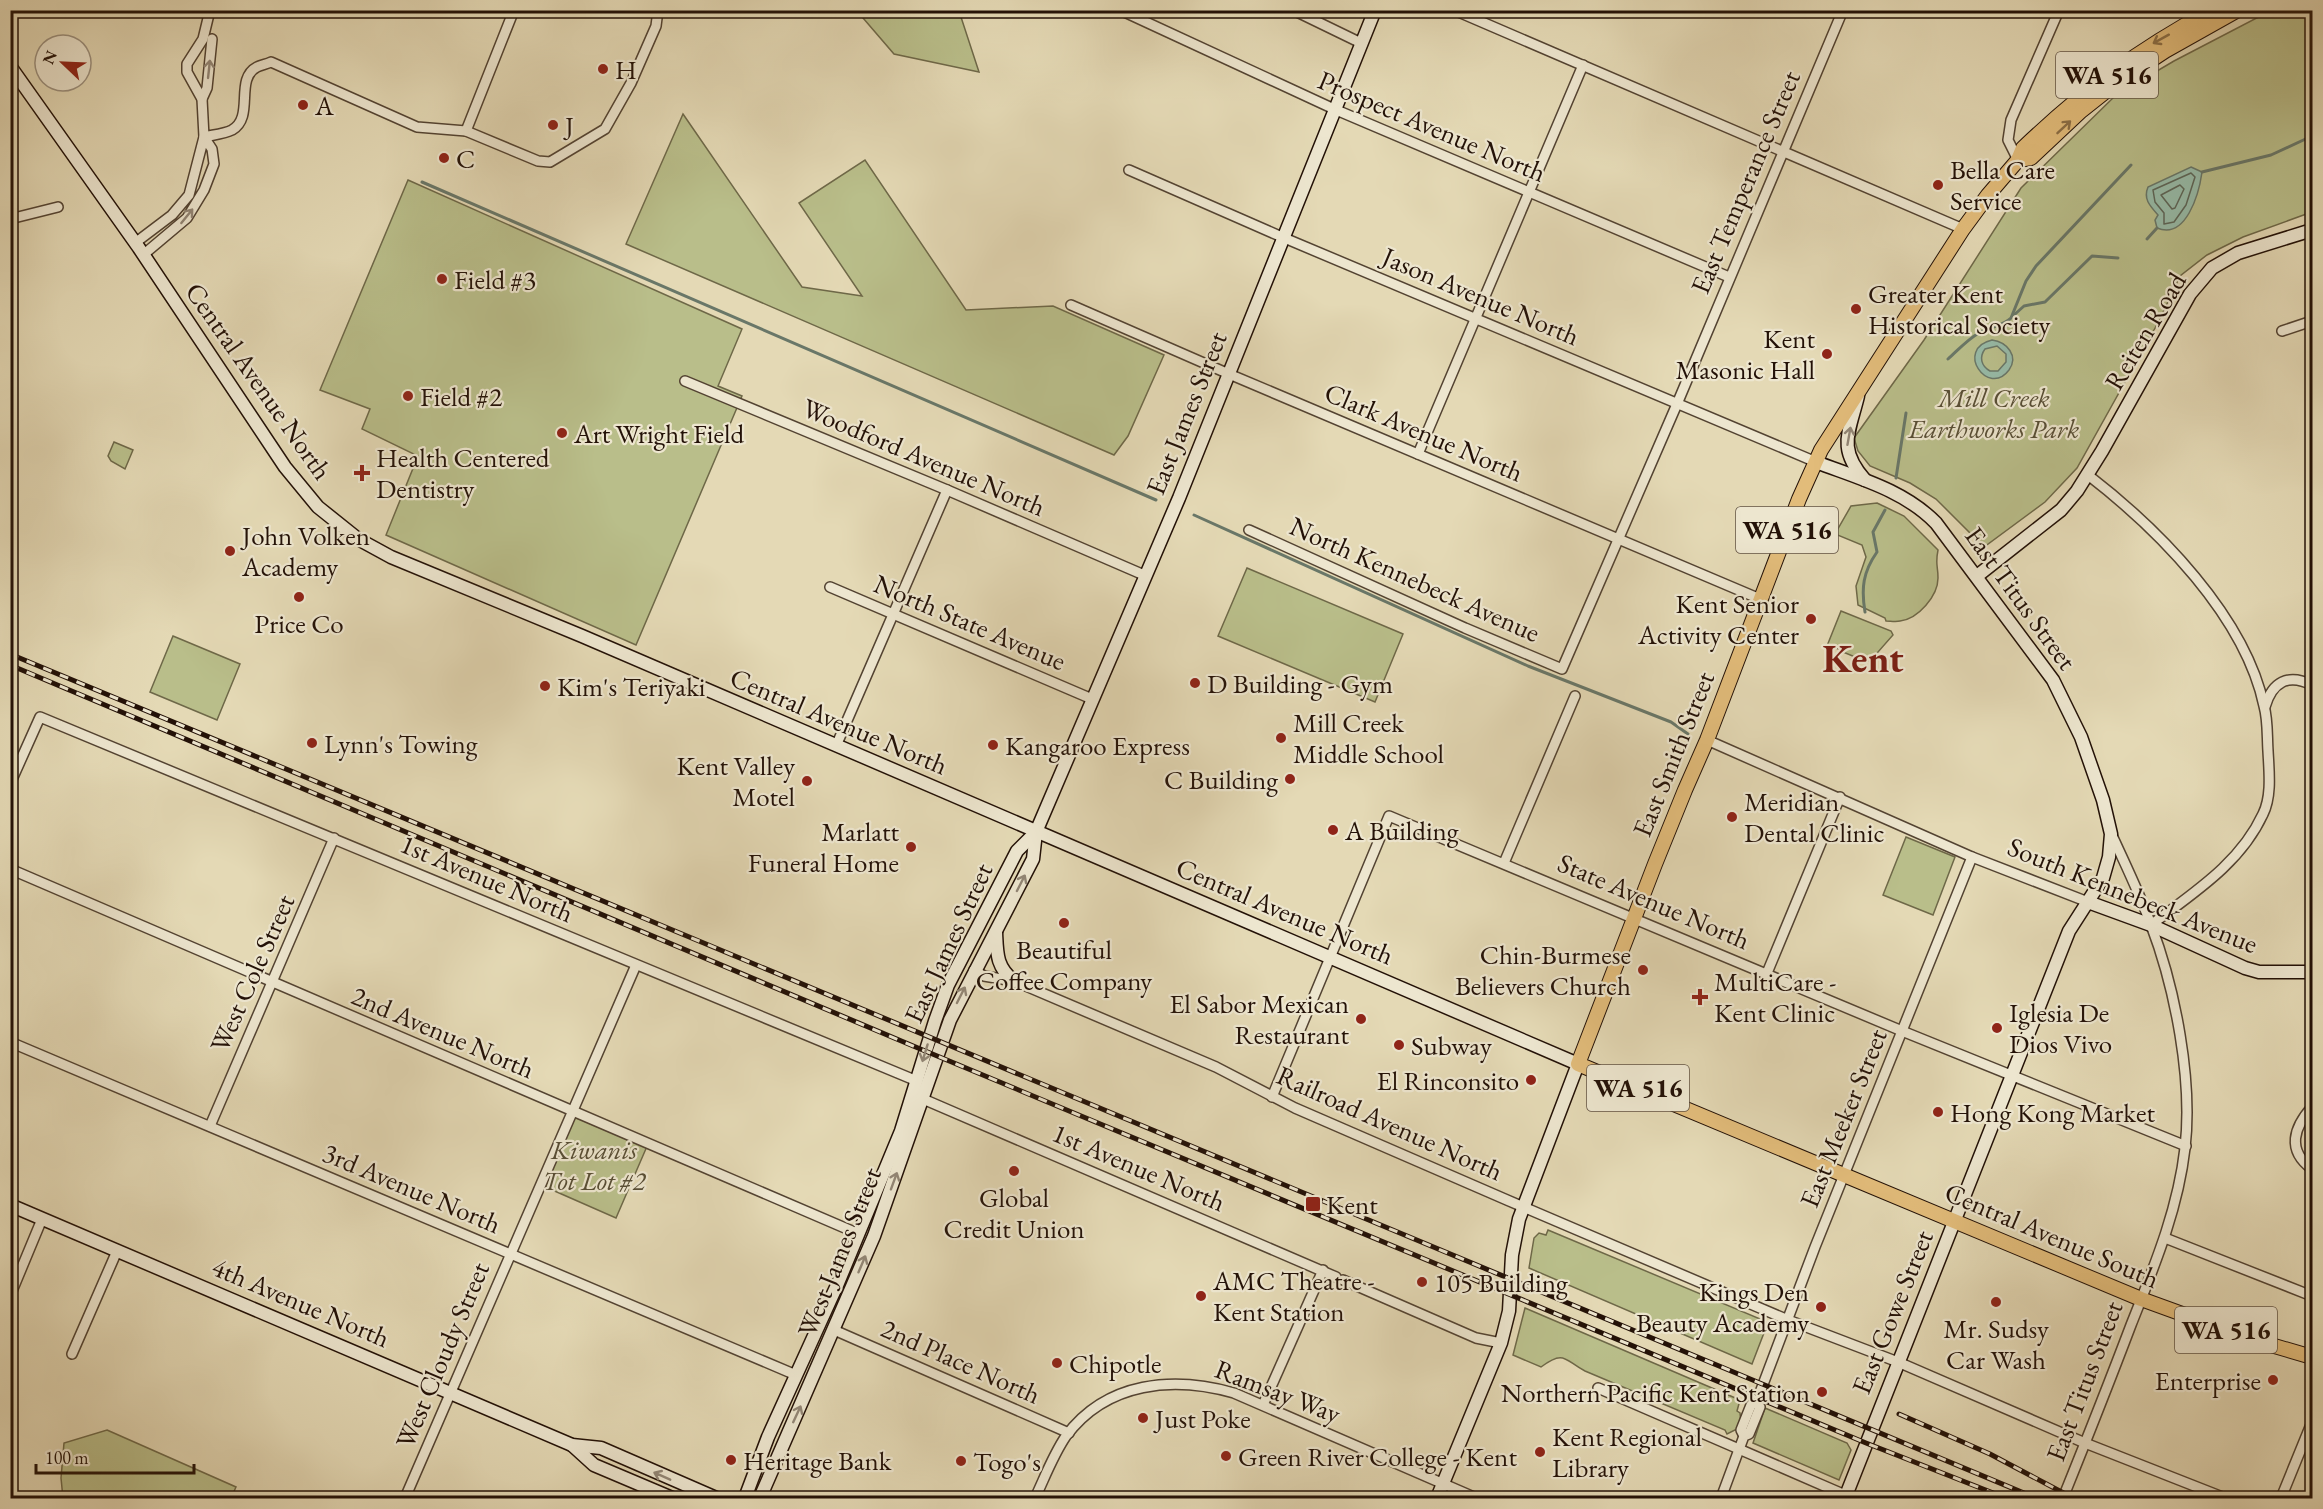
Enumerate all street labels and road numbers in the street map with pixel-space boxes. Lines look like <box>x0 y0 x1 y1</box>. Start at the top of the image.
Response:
road number: WA 516 <box>2056 52 2158 98</box>
street label: Prospect Avenue North <box>1313 62 1551 190</box>
street label: East Temperance Street <box>1682 65 1808 299</box>
street label: Jason Avenue North <box>1375 238 1585 353</box>
street label: Reiten Road <box>2096 265 2194 396</box>
street label: Central Avenue North <box>178 275 340 487</box>
street label: East James Street <box>1137 326 1235 500</box>
street label: Clark Avenue North <box>1319 374 1529 490</box>
street label: Woodford Avenue North <box>797 390 1051 524</box>
road number: WA 516 <box>1736 507 1838 553</box>
street label: North Kennebeck Avenue <box>1284 508 1546 650</box>
street label: East Titus Street <box>1957 519 2085 677</box>
street label: North State Avenue <box>869 566 1071 678</box>
street label: Central Avenue North <box>725 659 953 783</box>
street label: East Smith Street <box>1624 666 1722 842</box>
street label: 1st Avenue North <box>395 826 579 930</box>
street label: South Kennebeck Avenue <box>2003 829 2263 961</box>
street label: State Avenue North <box>1553 845 1755 957</box>
street label: Central Avenue North <box>1171 849 1399 973</box>
street label: East James Street <box>896 857 1001 1029</box>
street label: West Cole Street <box>202 888 303 1057</box>
street label: 2nd Avenue North <box>346 978 540 1086</box>
street label: East Meeker Street <box>1791 1023 1895 1212</box>
street label: Railroad Avenue North <box>1272 1057 1509 1189</box>
road number: WA 516 <box>1587 1065 1689 1111</box>
street label: 1st Avenue North <box>1047 1115 1231 1219</box>
street label: 3rd Avenue North <box>318 1135 506 1241</box>
street label: West James Street <box>789 1161 889 1342</box>
street label: Central Avenue South <box>1940 1174 2165 1296</box>
street label: East Gowe Street <box>1843 1224 1941 1399</box>
street label: 4th Avenue North <box>207 1249 395 1355</box>
street label: West Cloudy Street <box>387 1256 497 1453</box>
street label: East Titus Street <box>2037 1295 2131 1466</box>
road number: WA 516 <box>2175 1307 2277 1353</box>
street label: 2nd Place North <box>876 1310 1046 1412</box>
street label: Ramsay Way <box>1210 1351 1346 1431</box>

